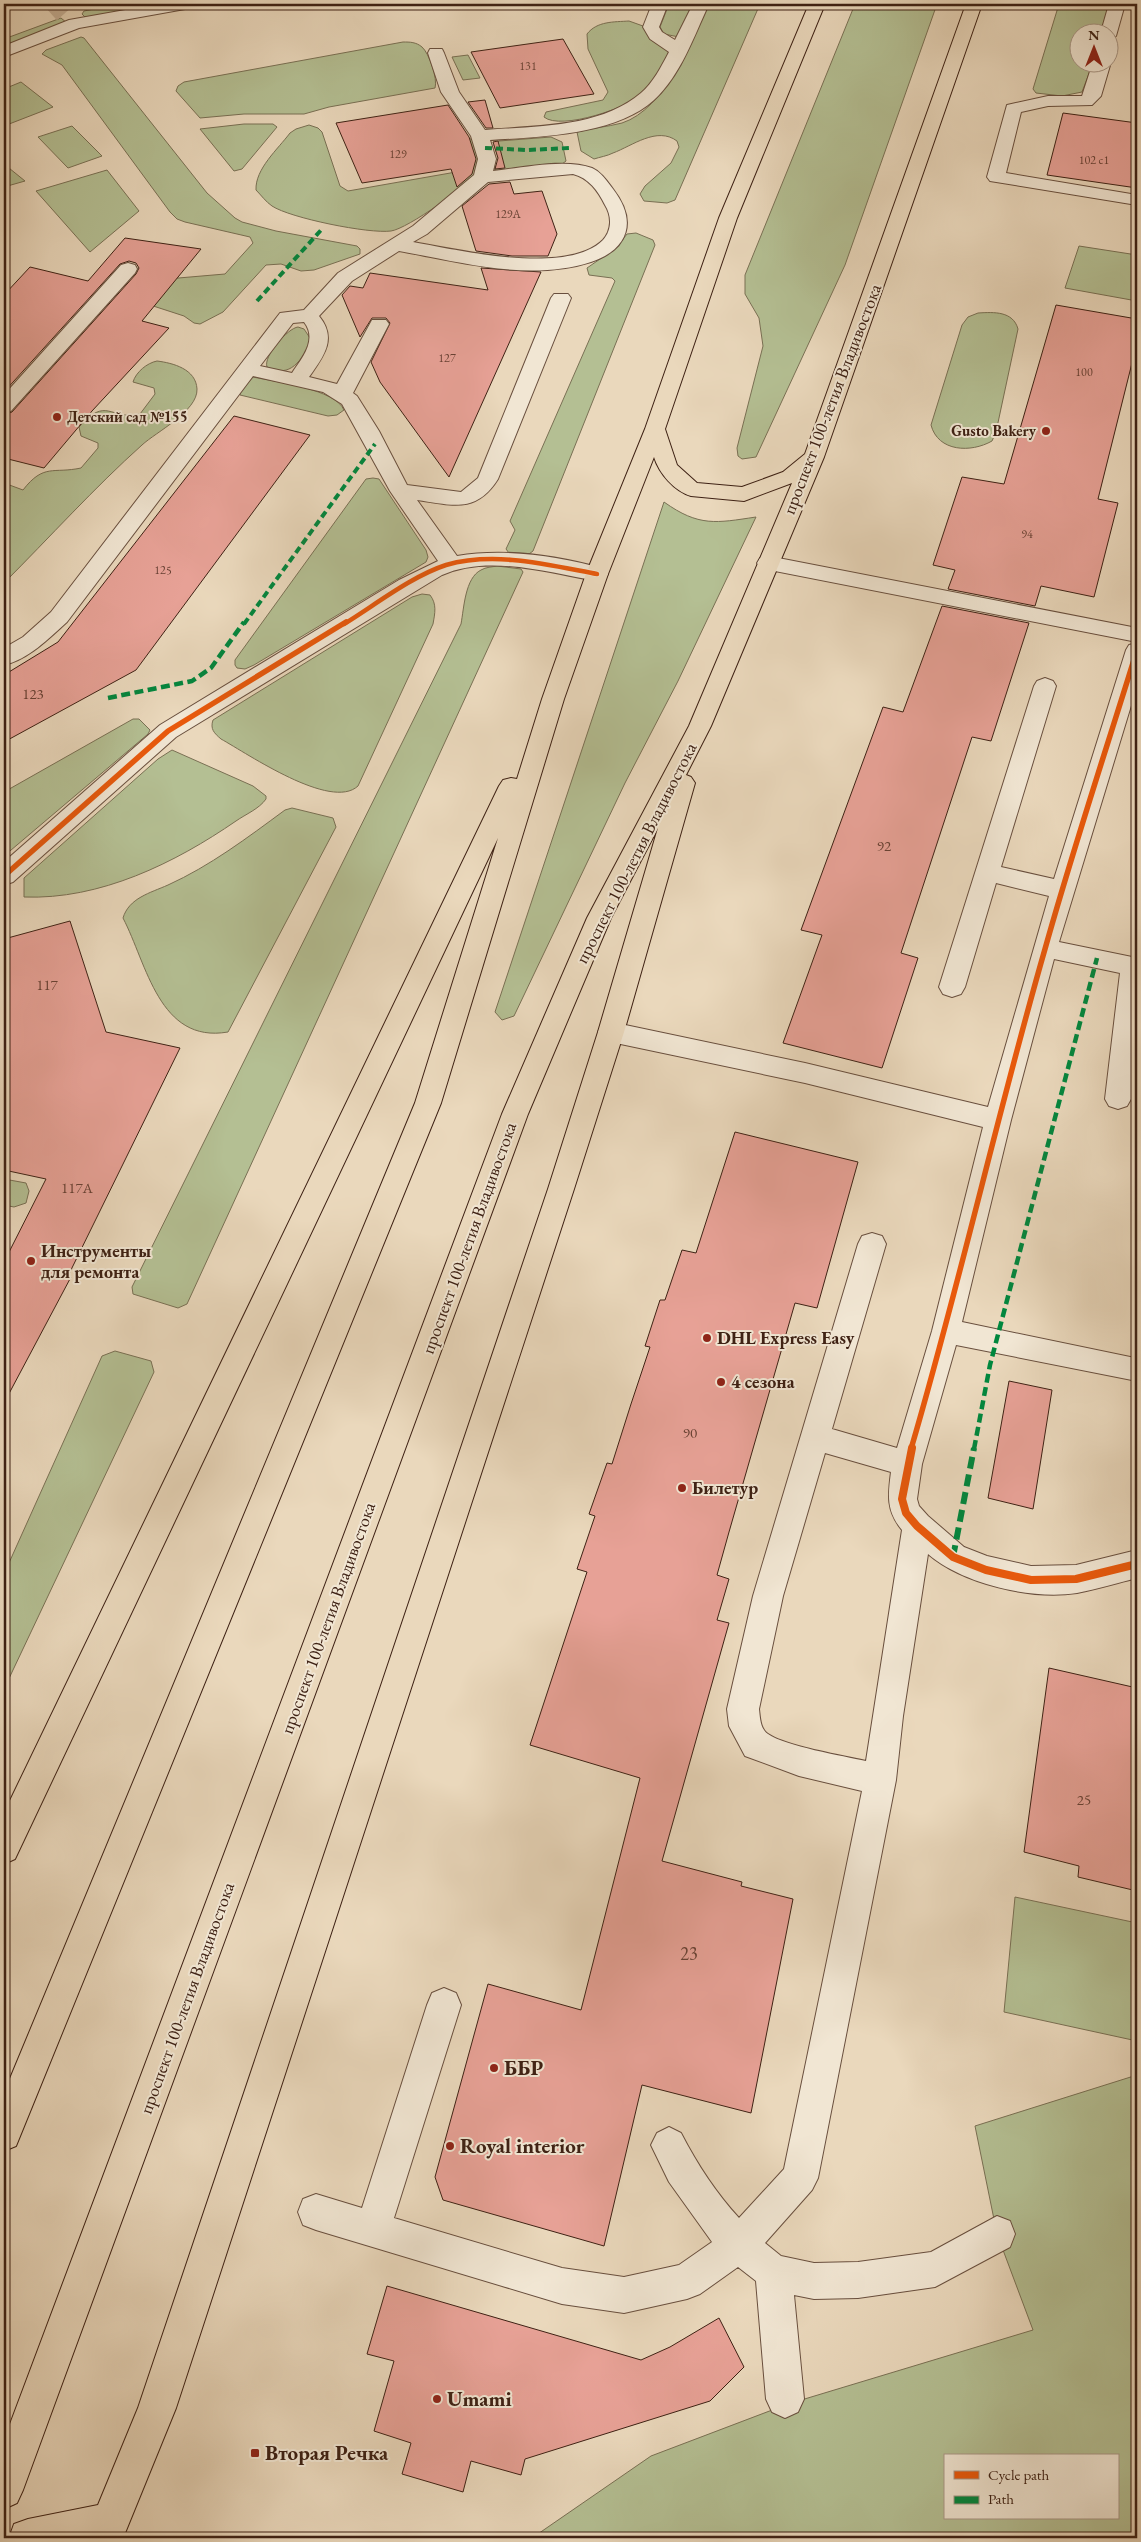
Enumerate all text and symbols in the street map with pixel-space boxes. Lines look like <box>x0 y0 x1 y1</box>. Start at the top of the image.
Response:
north arrow <box>1068 22 1118 72</box>
text: N <box>1088 26 1100 44</box>
house number: 131 <box>519 58 537 74</box>
house number: 129 <box>389 146 407 162</box>
house number: 102 с1 <box>1079 152 1109 168</box>
house number: 129А <box>495 206 521 222</box>
street label: проспект 100-летия Владивостока <box>777 280 886 517</box>
house number: 127 <box>438 350 456 366</box>
house number: 100 <box>1075 364 1093 380</box>
place label: Детский сад №155 <box>67 407 188 426</box>
marker: Детский сад №155 <box>51 411 63 423</box>
place label: Gusto Bakery <box>951 421 1037 440</box>
marker: Gusto Bakery <box>1040 425 1052 437</box>
house number: 94 <box>1021 526 1033 542</box>
house number: 125 <box>154 562 172 578</box>
house number: 123 <box>22 684 44 703</box>
street label: проспект 100-летия Владивостока <box>570 738 702 967</box>
house number: 92 <box>877 836 892 855</box>
house number: 117 <box>36 975 59 994</box>
street label: проспект 100-летия Владивостока <box>416 1118 521 1357</box>
house number: 117А <box>61 1178 94 1197</box>
place label: Инструменты для ремонта <box>41 1239 151 1283</box>
marker: Инструменты для ремонта <box>25 1255 37 1267</box>
place label: DHL Express Easy <box>717 1326 855 1349</box>
marker: DHL Express Easy <box>701 1332 713 1344</box>
place label: 4 сезона <box>731 1370 795 1393</box>
marker: 4 сезона <box>715 1376 727 1388</box>
house number: 90 <box>683 1423 697 1442</box>
place label: Билетур <box>692 1476 758 1499</box>
marker: Билетур <box>676 1482 688 1494</box>
street label: проспект 100-летия Владивостока <box>275 1498 380 1737</box>
house number: 25 <box>1077 1790 1091 1809</box>
street label: проспект 100-летия Владивостока <box>134 1878 239 2117</box>
house number: 23 <box>680 1942 698 1965</box>
place label: ББР <box>504 2054 544 2081</box>
marker: ББР <box>488 2062 500 2074</box>
place label: Royal interior <box>460 2132 585 2159</box>
marker: Royal interior <box>444 2140 456 2152</box>
place label: Umami <box>447 2385 512 2412</box>
marker: Umami <box>431 2393 443 2405</box>
place label: Вторая Речка <box>265 2439 389 2466</box>
marker: Вторая Речка <box>249 2447 261 2459</box>
legend <box>944 2454 1118 2520</box>
text: Cycle path <box>988 2465 1050 2484</box>
text: Path <box>988 2489 1014 2508</box>

